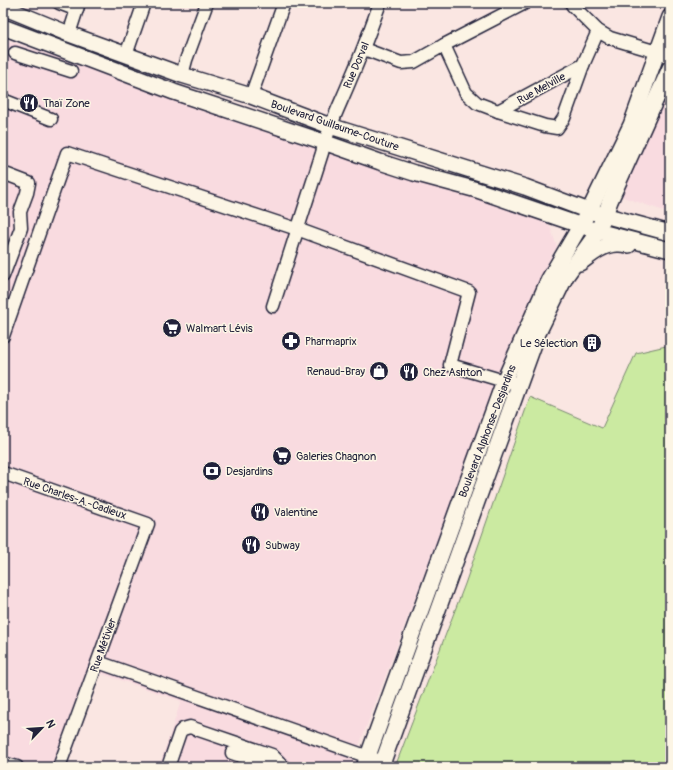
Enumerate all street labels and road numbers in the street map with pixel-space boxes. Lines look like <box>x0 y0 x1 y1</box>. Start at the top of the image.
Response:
street label: Rue Dorval <box>341 40 372 90</box>
street label: Rue Melville <box>515 70 568 107</box>
street label: Boulevard Guillaume-Couture <box>269 97 401 154</box>
street label: Boulevard Alphonse-Desjardins <box>456 363 519 499</box>
street label: Rue Charles-A.-Cadieux <box>22 475 128 522</box>
street label: Rue Métivier <box>88 616 119 674</box>

